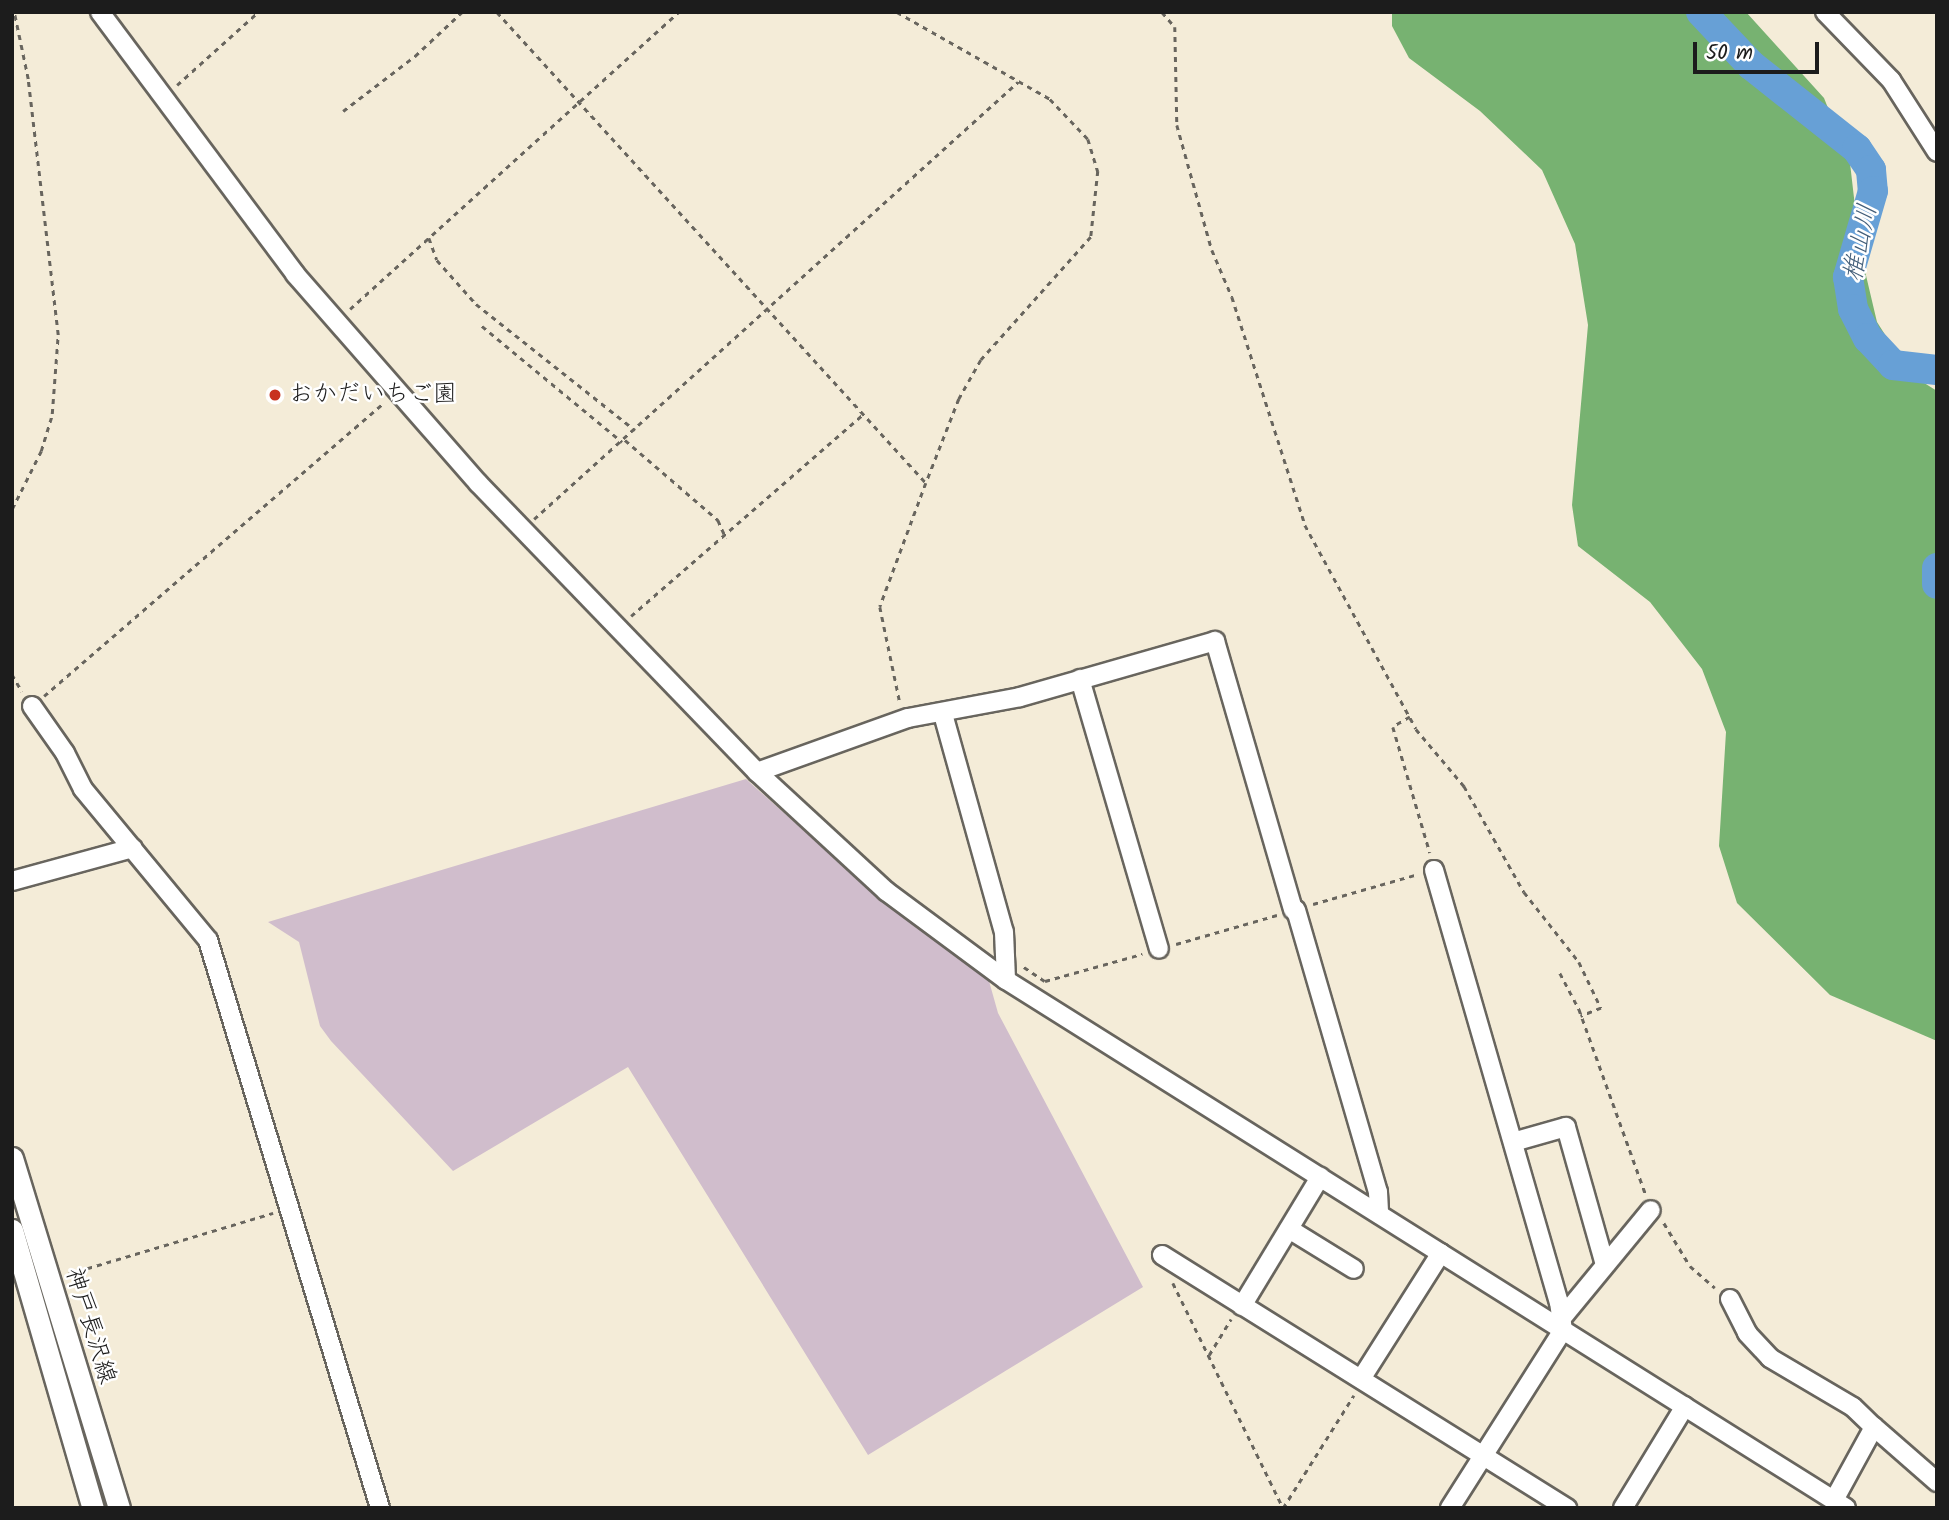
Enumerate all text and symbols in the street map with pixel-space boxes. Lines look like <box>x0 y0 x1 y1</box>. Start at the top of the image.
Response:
scale bar <box>1697 28 1823 72</box>
text: 50 m <box>1706 37 1753 70</box>
water label: 椎山川 <box>1839 202 1885 284</box>
place label: おかだいちご園 <box>289 381 457 409</box>
marker: おかだいちご園 <box>267 387 283 403</box>
street label: 神戸長沢線 <box>59 1264 121 1388</box>

